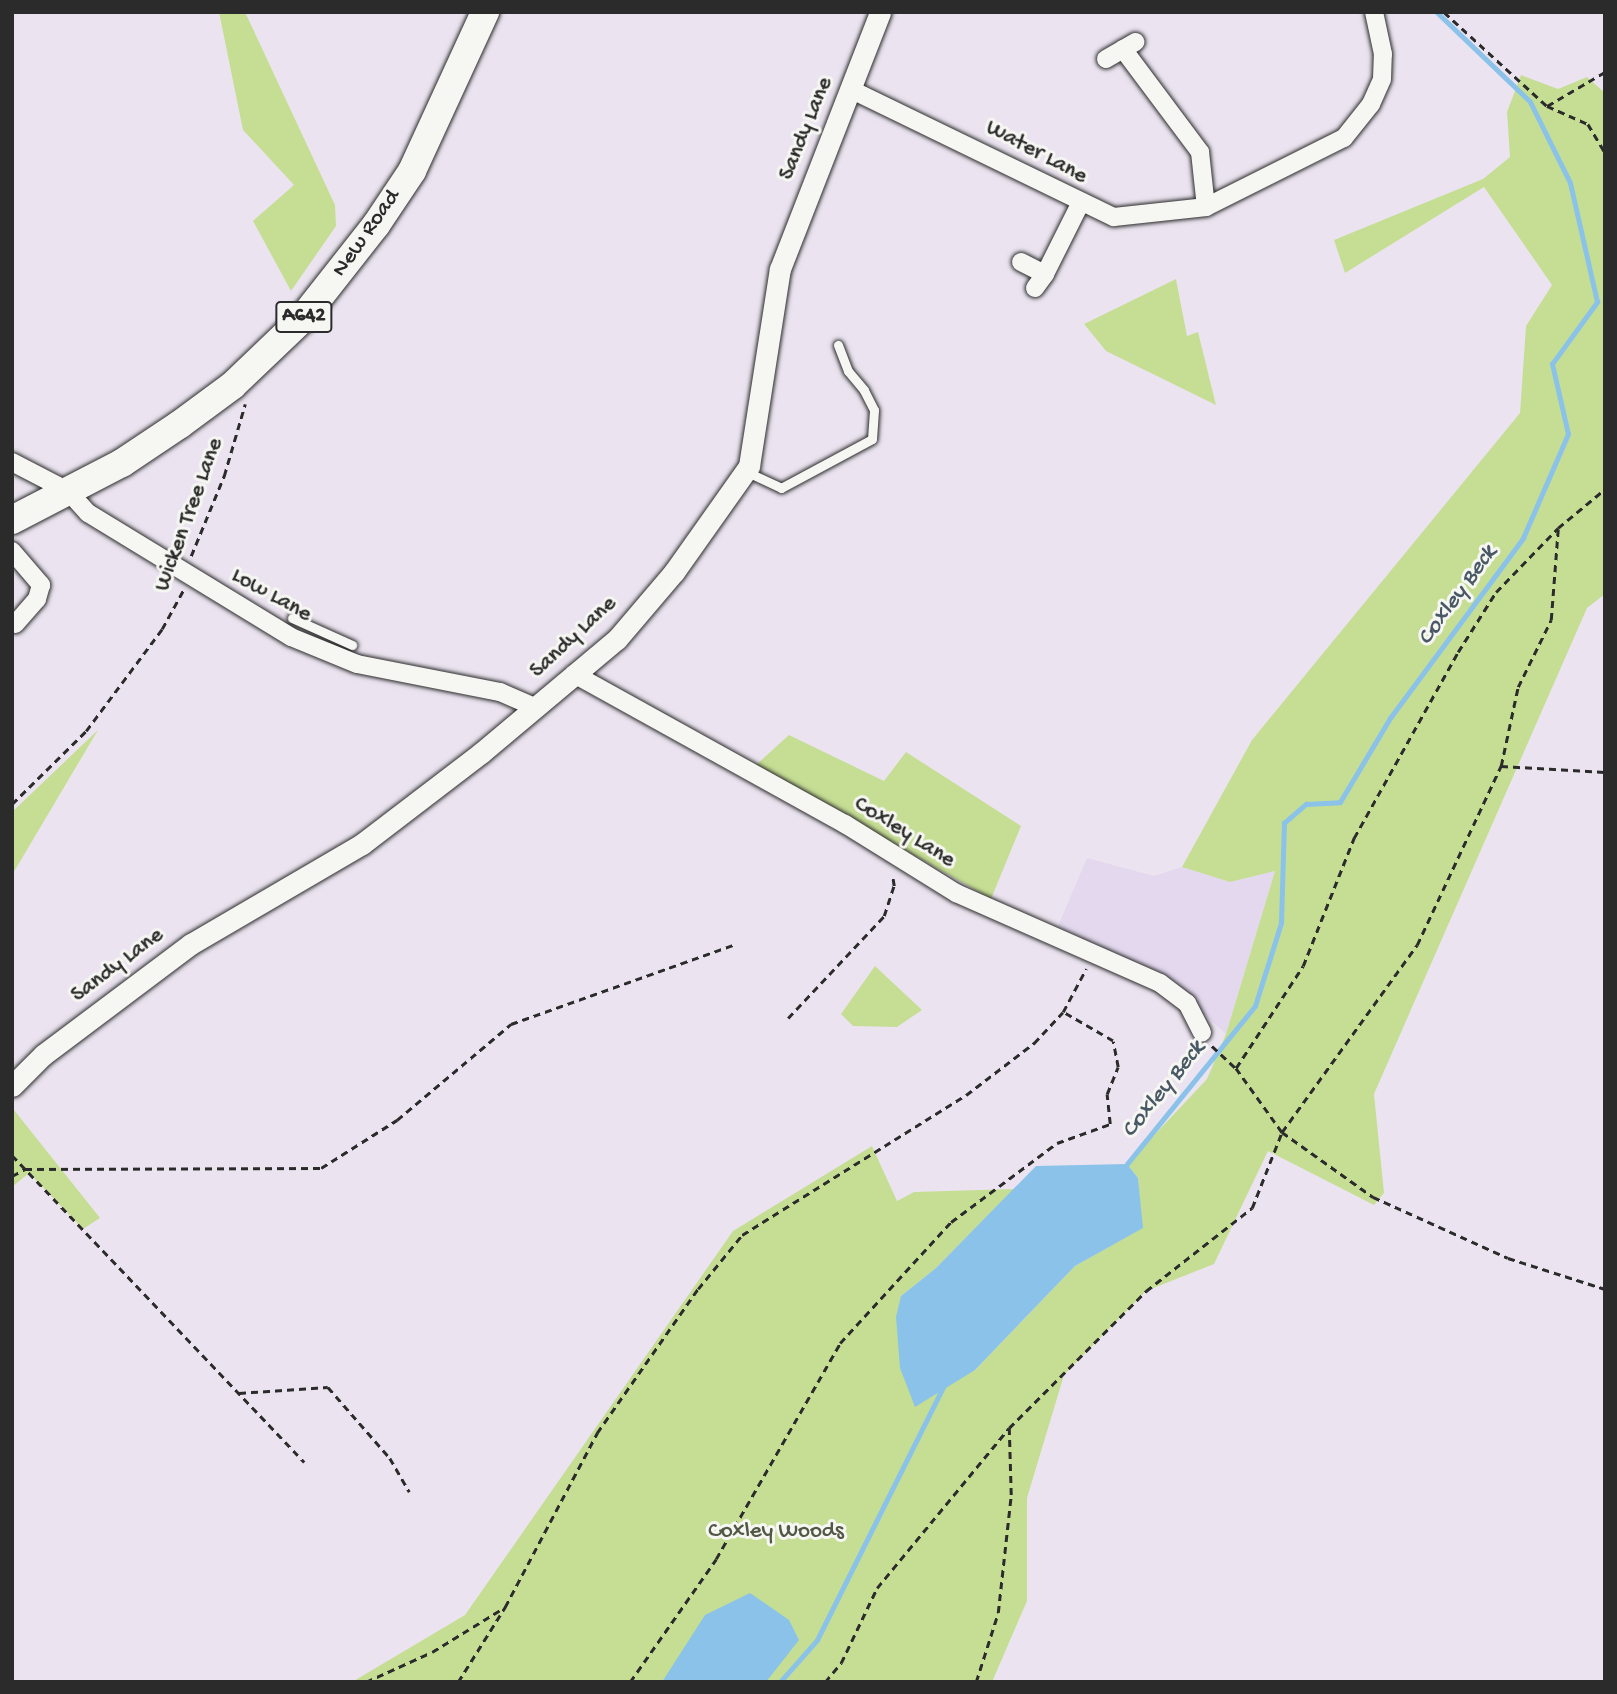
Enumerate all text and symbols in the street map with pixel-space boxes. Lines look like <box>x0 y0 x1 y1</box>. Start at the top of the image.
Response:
street label: Sandy Lane <box>774 73 840 185</box>
street label: Water Lane <box>980 115 1092 191</box>
street label: New Road <box>327 185 407 283</box>
road number: A642 <box>274 300 334 334</box>
street label: Wicken Tree Lane <box>149 435 231 595</box>
water label: Coxley Beck <box>1412 540 1504 652</box>
street label: Low Lane <box>226 563 316 629</box>
street label: Sandy Lane <box>525 591 623 685</box>
street label: Coxley Lane <box>848 791 960 875</box>
street label: Sandy Lane <box>66 922 170 1010</box>
water label: Coxley Beck <box>1116 1036 1212 1144</box>
park label: Coxley Woods <box>708 1518 844 1546</box>

